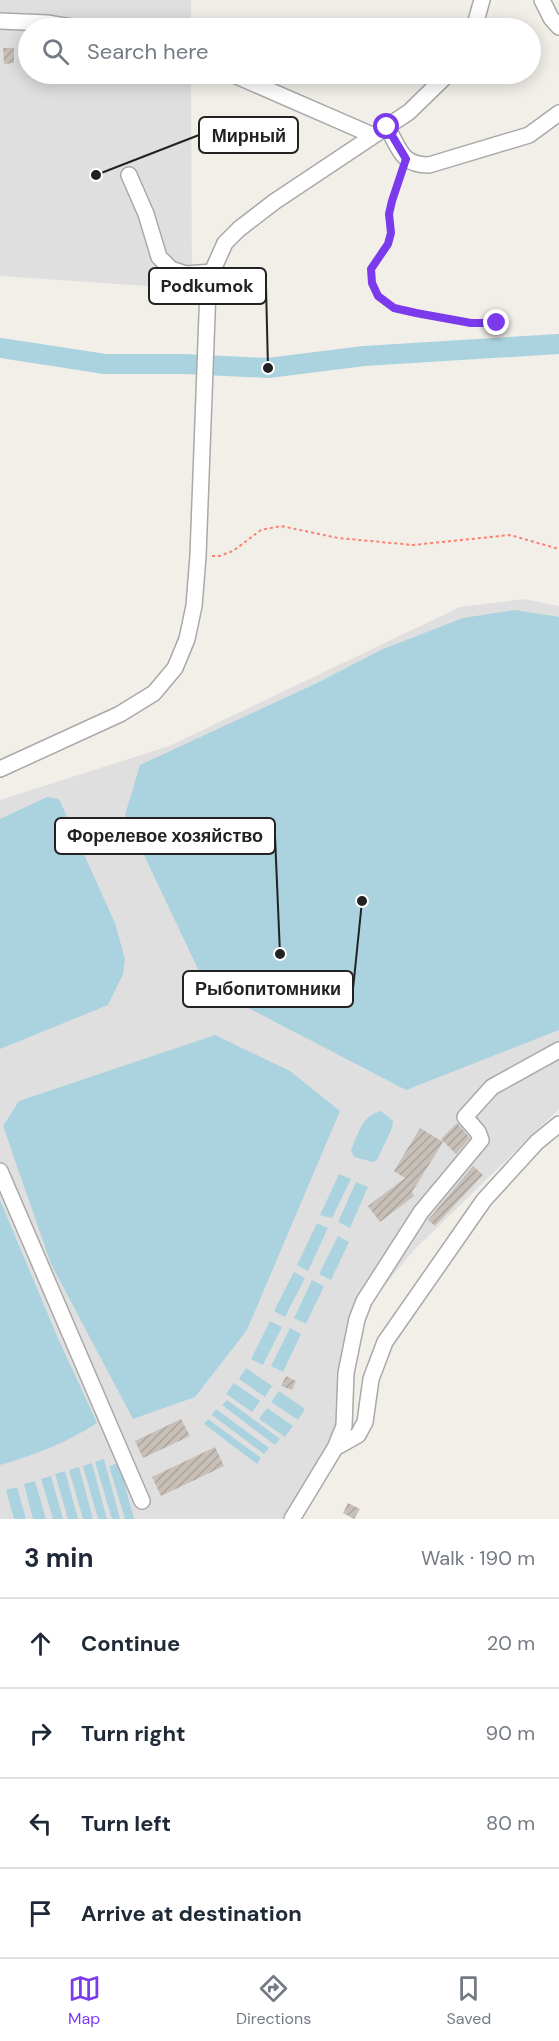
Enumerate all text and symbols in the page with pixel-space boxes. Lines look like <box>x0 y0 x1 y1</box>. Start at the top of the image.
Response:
search box <box>18 18 541 84</box>
icon: search <box>39 35 72 68</box>
text: Search here <box>87 37 208 66</box>
route start <box>373 113 399 139</box>
callout: Мирный <box>199 117 298 153</box>
text: Мирный <box>212 124 286 148</box>
callout: Podkumok <box>149 268 266 304</box>
text: Podkumok <box>160 274 254 298</box>
route end <box>483 309 509 335</box>
callout: Форелевое хозяйство <box>55 818 275 854</box>
text: Форелевое хозяйство <box>67 824 263 848</box>
callout: Рыбопитомники <box>183 971 353 1007</box>
text: Рыбопитомники <box>195 977 341 1001</box>
text: 3 min <box>24 1541 93 1575</box>
text: Walk · 190 m <box>421 1545 535 1571</box>
icon: ahead <box>24 1627 57 1660</box>
text: Continue <box>81 1629 180 1658</box>
text: 20 m <box>487 1630 535 1656</box>
icon: right <box>24 1717 57 1750</box>
text: Turn right <box>81 1719 186 1748</box>
text: 90 m <box>486 1720 535 1746</box>
icon: left <box>24 1807 57 1840</box>
text: Turn left <box>81 1809 171 1838</box>
text: 80 m <box>486 1810 535 1836</box>
icon: arrive <box>24 1897 57 1930</box>
text: Arrive at destination <box>81 1899 302 1928</box>
tab: Map <box>68 1972 101 2029</box>
tab: Directions <box>236 1972 311 2029</box>
tab: Saved <box>447 1972 491 2029</box>

